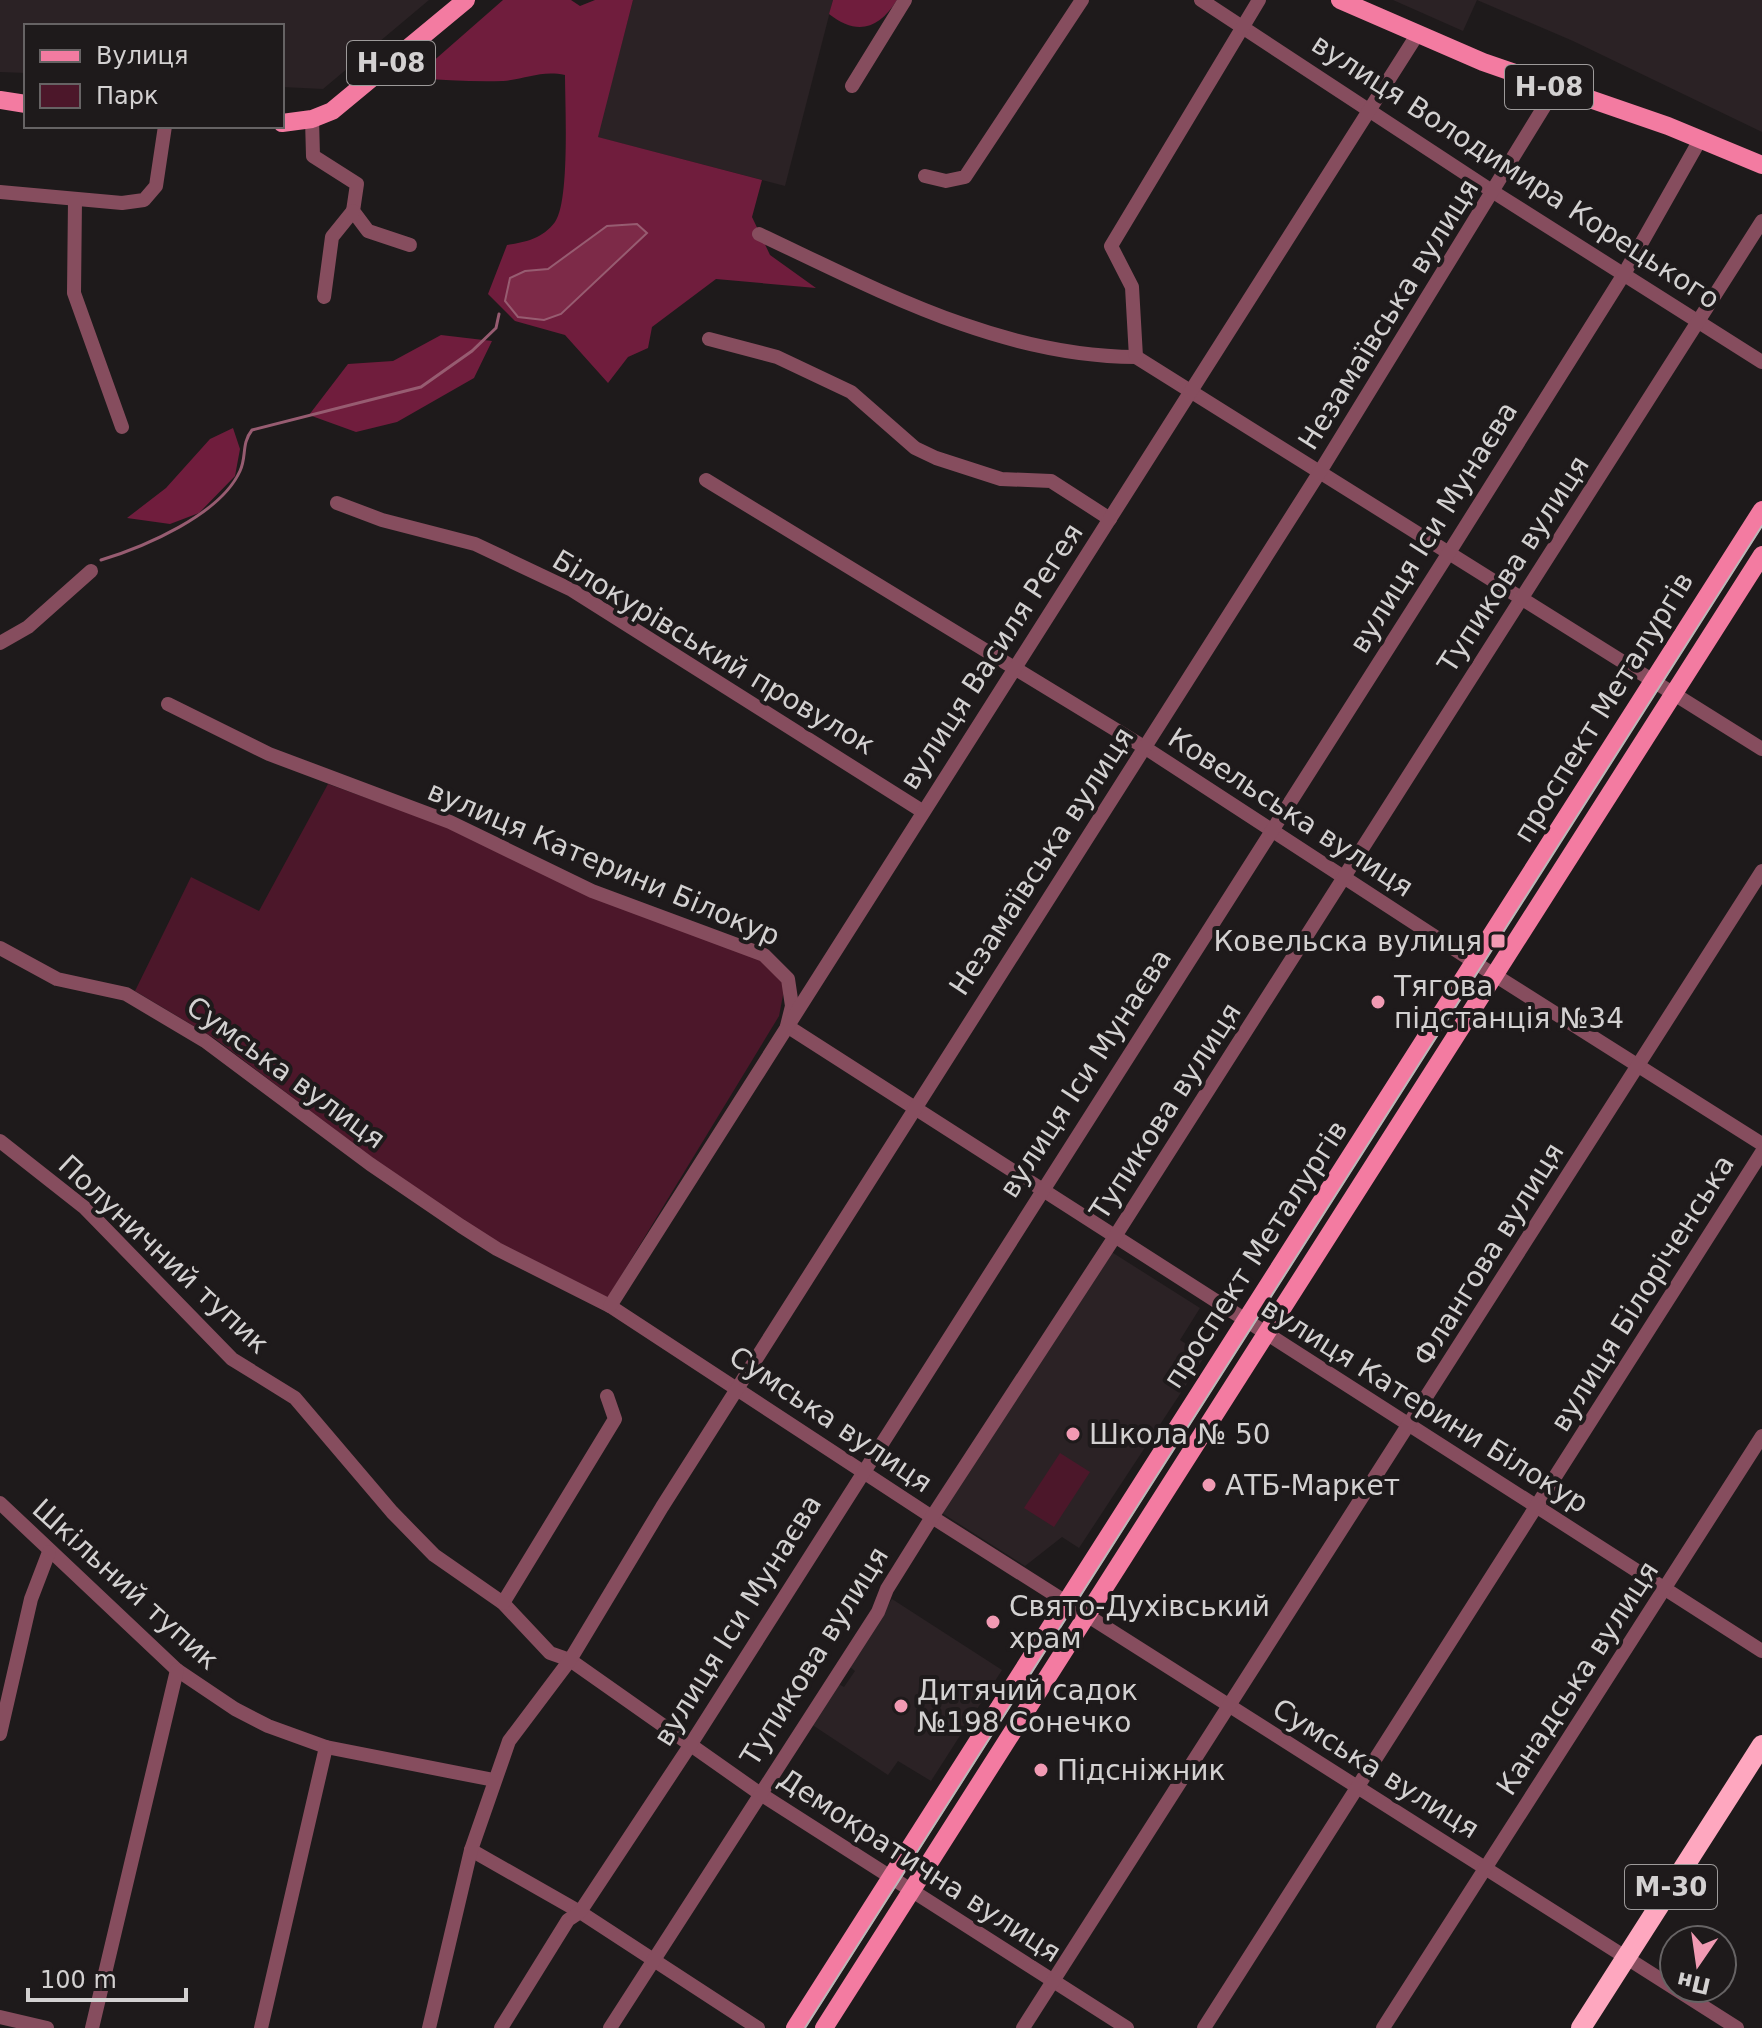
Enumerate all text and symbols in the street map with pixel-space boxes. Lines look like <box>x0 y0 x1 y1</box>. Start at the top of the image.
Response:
legend <box>24 24 284 128</box>
street label: вулиця Володимира Корецького <box>1306 27 1726 316</box>
road number: Н-08 <box>347 41 435 85</box>
text: Вулиця <box>96 42 188 70</box>
road number: Н-08 <box>1505 65 1593 109</box>
text: Парк <box>96 82 158 110</box>
street label: Незамаївська вулиця <box>1292 173 1485 456</box>
street label: вулиця Іси Мунаєва <box>1343 396 1524 659</box>
street label: Тупикова вулиця <box>1430 450 1596 680</box>
street label: вулиця Василя Регея <box>893 517 1090 795</box>
street label: Білокурівський провулок <box>547 543 881 762</box>
street label: проспект Металургів <box>1507 566 1700 848</box>
street label: Незамаївська вулиця <box>942 721 1140 1001</box>
street label: Ковельська вулиця <box>1162 721 1419 904</box>
street label: вулиця Катерини Білокур <box>423 774 785 953</box>
place label: Ковельска вулиця <box>1213 925 1482 958</box>
marker: Ковельска вулиця <box>1489 932 1507 950</box>
street label: вулиця Іси Мунаєва <box>993 943 1178 1204</box>
place label: Тягова пiдстанцiя №34 <box>1393 970 1624 1035</box>
street label: Сумська вулиця <box>180 989 391 1155</box>
marker: Тягова пiдстанцiя №34 <box>1369 993 1387 1011</box>
street label: Тупикова вулиця <box>1082 997 1248 1227</box>
street label: проспект Металургів <box>1157 1114 1354 1394</box>
street label: Флангова вулиця <box>1406 1137 1570 1372</box>
street label: Полуничний тупик <box>52 1148 276 1360</box>
street label: вулиця Білоріченська <box>1544 1149 1741 1438</box>
street label: вулиця Катерини Білокур <box>1255 1291 1594 1520</box>
street label: Сумська вулиця <box>723 1339 938 1499</box>
place label: Школа № 50 <box>1089 1418 1271 1451</box>
marker: Школа № 50 <box>1064 1425 1082 1443</box>
place label: АТБ-Маркет <box>1225 1469 1400 1502</box>
marker: АТБ-Маркет <box>1200 1476 1218 1494</box>
street label: вулиця Іси Мунаєва <box>647 1489 828 1752</box>
street label: Шкільний тупик <box>26 1492 225 1677</box>
street label: Тупикова вулиця <box>733 1541 895 1773</box>
street label: Канадська вулиця <box>1490 1555 1665 1801</box>
place label: Свято-Духівський храм <box>1009 1590 1270 1655</box>
marker: Свято-Духівський храм <box>984 1613 1002 1631</box>
place label: Дитячий садок №198 Сонечко <box>917 1674 1138 1739</box>
street label: Сумська вулиця <box>1266 1692 1485 1845</box>
marker: Дитячий садок №198 Сонечко <box>892 1697 910 1715</box>
place label: Підсніжник <box>1057 1754 1225 1787</box>
marker: Підсніжник <box>1032 1761 1050 1779</box>
street label: Демократична вулиця <box>772 1762 1067 1969</box>
road number: М-30 <box>1625 1865 1717 1909</box>
north arrow <box>1658 1924 1738 2004</box>
scale bar <box>28 1952 186 2002</box>
text: 100 m <box>40 1966 117 1994</box>
text: Пн <box>1674 1967 1713 1999</box>

